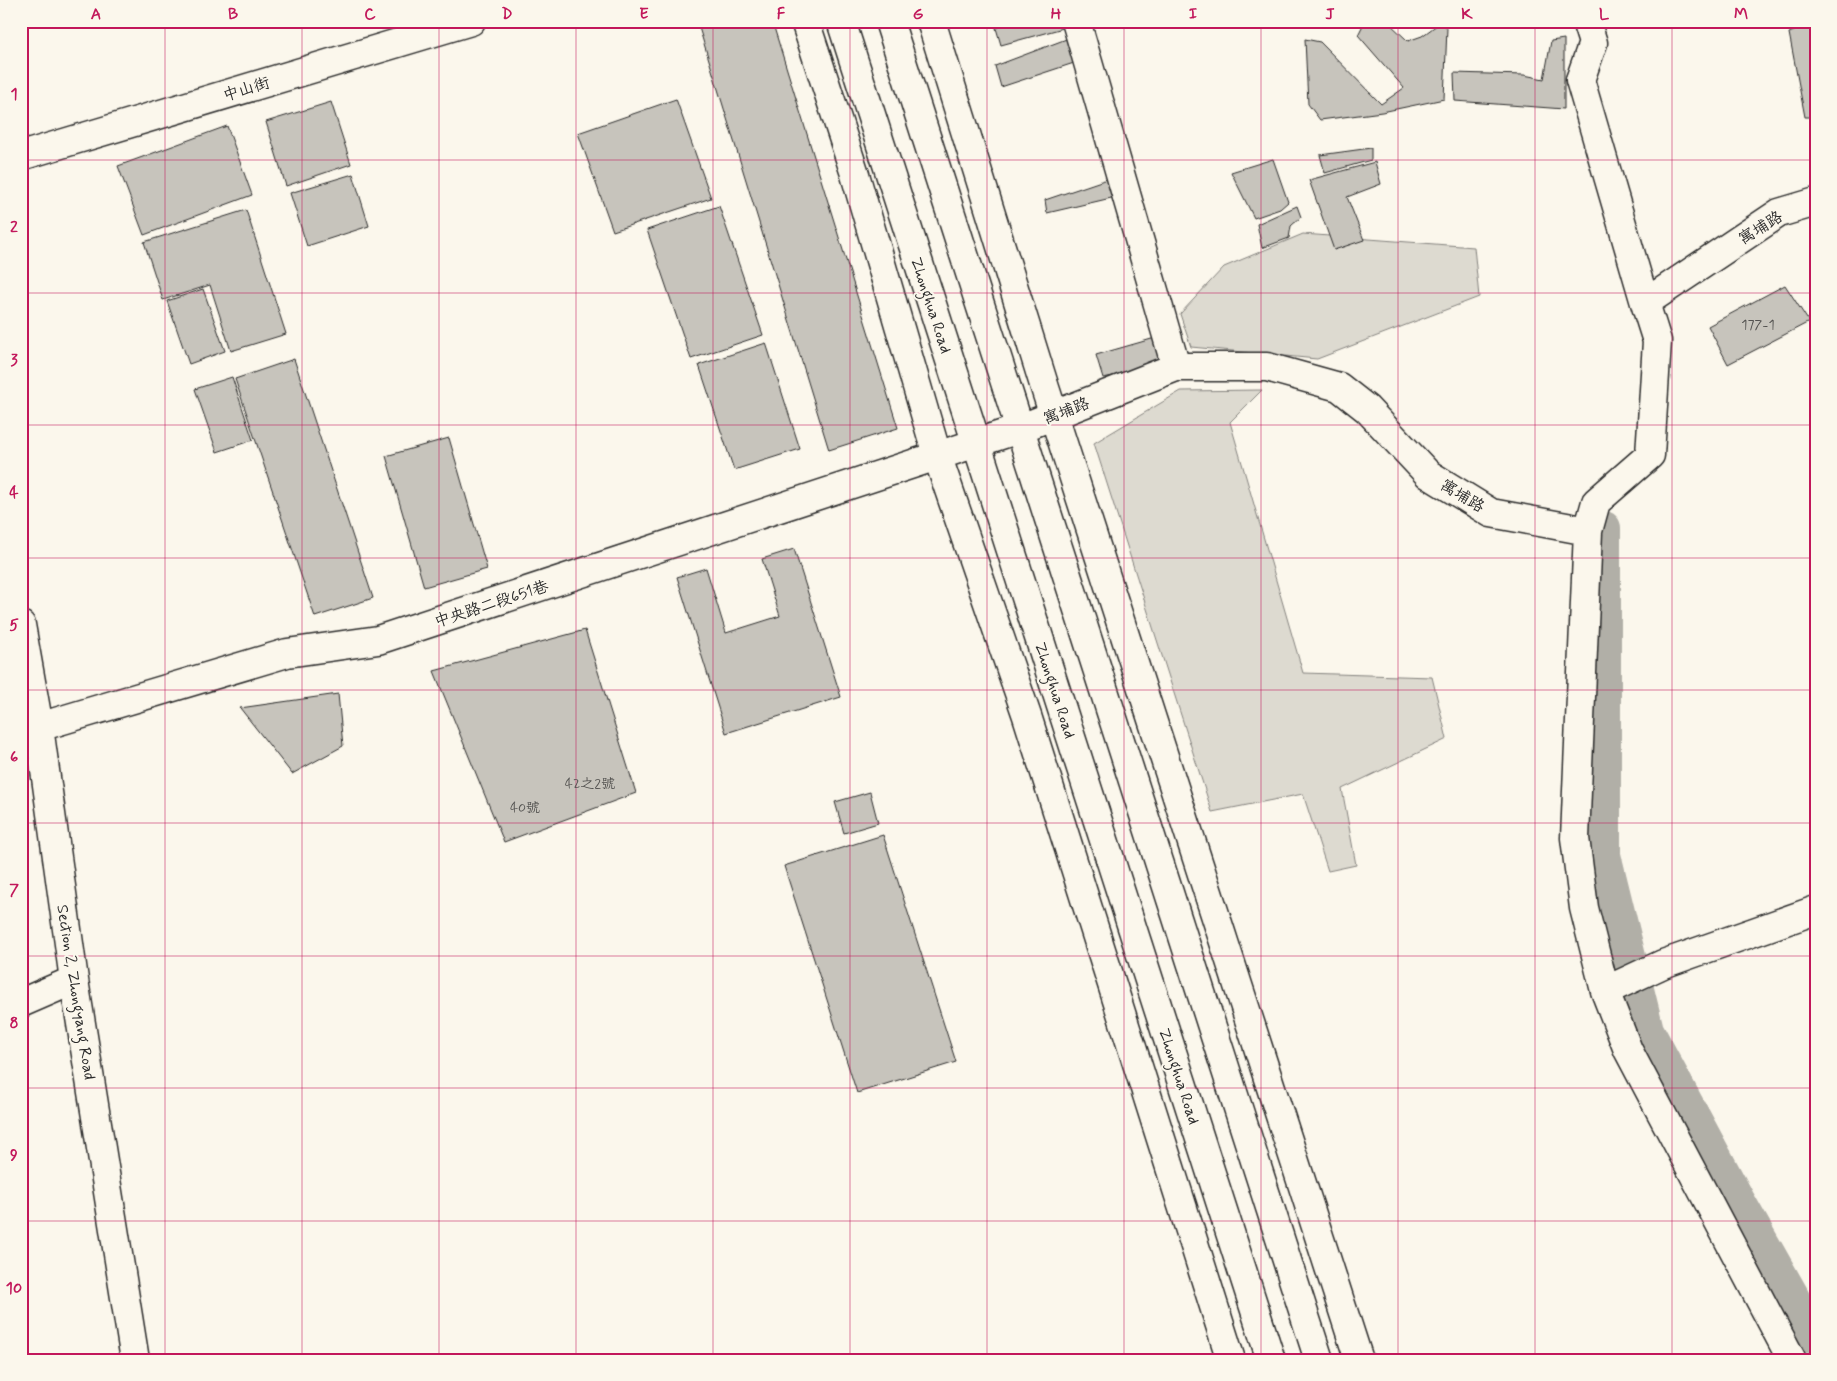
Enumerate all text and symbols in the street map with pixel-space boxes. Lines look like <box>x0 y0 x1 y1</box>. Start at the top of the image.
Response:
text: A <box>91 4 101 25</box>
text: B <box>228 4 238 25</box>
text: C <box>364 4 376 25</box>
text: D <box>501 4 513 25</box>
text: E <box>639 4 649 25</box>
text: F <box>777 4 786 25</box>
text: G <box>913 4 924 25</box>
text: H <box>1051 4 1062 25</box>
text: I <box>1189 4 1198 25</box>
text: J <box>1325 4 1335 25</box>
text: K <box>1461 4 1473 25</box>
text: L <box>1599 4 1610 25</box>
text: M <box>1734 4 1748 25</box>
street label: 中山街 <box>220 72 272 106</box>
text: 1 <box>10 84 18 105</box>
street label: 寓埔路 <box>1735 207 1787 250</box>
text: 2 <box>10 217 18 238</box>
street label: Zhonghua Road <box>904 255 956 357</box>
house number: 177-1 <box>1741 316 1775 334</box>
text: 3 <box>10 350 18 371</box>
street label: 寓埔路 <box>1040 393 1093 430</box>
street label: 寓埔路 <box>1436 475 1488 518</box>
text: 4 <box>9 482 19 503</box>
street label: 中央路二段651巷 <box>432 576 551 633</box>
text: 5 <box>9 615 19 636</box>
street label: Zhonghua Road <box>1028 640 1080 742</box>
text: 6 <box>10 747 18 768</box>
house number: 42之2號 <box>565 775 615 793</box>
house number: 40號 <box>510 799 540 817</box>
text: 7 <box>9 880 19 901</box>
street label: Section 2, Zhongyang Road <box>50 903 100 1082</box>
text: 8 <box>9 1013 19 1034</box>
street label: Zhonghua Road <box>1152 1026 1204 1128</box>
text: 9 <box>10 1145 18 1166</box>
text: 10 <box>6 1278 22 1299</box>

